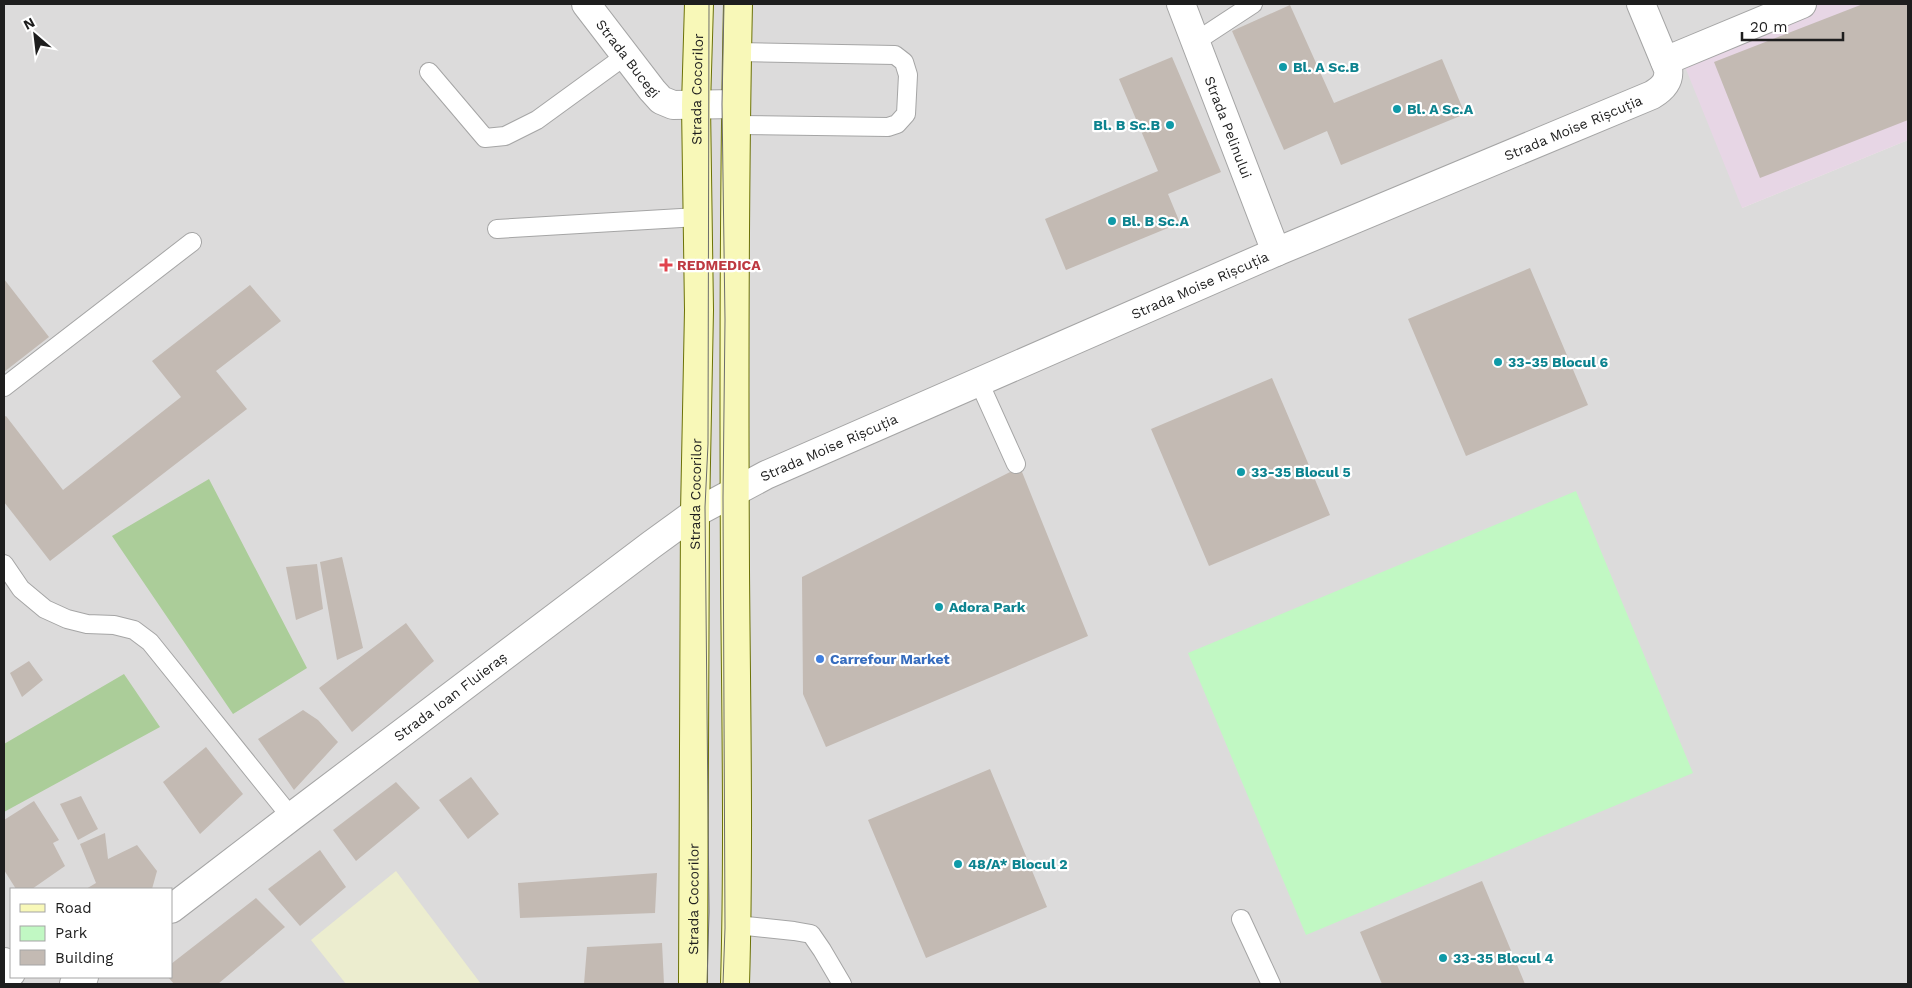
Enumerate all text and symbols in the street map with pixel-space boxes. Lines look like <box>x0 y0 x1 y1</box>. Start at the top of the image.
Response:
north arrow <box>10 10 60 60</box>
scale bar <box>1742 10 1843 42</box>
text: N <box>21 14 37 33</box>
street label: Strada Bucegi <box>593 16 663 101</box>
text: 20 m <box>1750 18 1788 36</box>
street label: Strada Cocorilor <box>688 33 706 145</box>
place label: Bl. A Sc.B <box>1293 59 1359 75</box>
marker: Bl. A Sc.B <box>1277 61 1289 73</box>
street label: Strada Pelinului <box>1201 74 1255 181</box>
street label: Strada Moise Rișcuția <box>1502 92 1645 164</box>
place label: Bl. A Sc.A <box>1407 101 1474 117</box>
marker: Bl. A Sc.A <box>1391 103 1403 115</box>
place label: Bl. B Sc.B <box>1093 117 1160 133</box>
marker: Bl. B Sc.B <box>1164 119 1176 131</box>
place label: Bl. B Sc.A <box>1122 213 1189 229</box>
marker: Bl. B Sc.A <box>1106 215 1118 227</box>
street label: Strada Moise Rișcuția <box>1129 248 1271 322</box>
place label: REDMEDICA <box>677 257 761 273</box>
marker: REDMEDICA <box>659 258 673 272</box>
place label: 33-35 Blocul 6 <box>1508 354 1609 370</box>
marker: 33-35 Blocul 6 <box>1492 356 1504 368</box>
street label: Strada Moise Rișcuția <box>757 410 900 485</box>
street label: Strada Cocorilor <box>687 438 704 550</box>
place label: 33-35 Blocul 5 <box>1251 464 1351 480</box>
marker: 33-35 Blocul 5 <box>1235 466 1247 478</box>
place label: Adora Park <box>949 599 1026 615</box>
marker: Adora Park <box>933 601 945 613</box>
street label: Strada Ioan Fluieraș <box>391 649 511 744</box>
place label: Carrefour Market <box>830 651 950 667</box>
marker: Carrefour Market <box>814 653 826 665</box>
street label: Strada Cocorilor <box>685 843 702 955</box>
place label: 48/A* Blocul 2 <box>968 856 1068 872</box>
marker: 48/A* Blocul 2 <box>952 858 964 870</box>
legend <box>10 888 172 978</box>
text: Road <box>55 899 92 917</box>
text: Park <box>55 924 88 942</box>
text: Building <box>55 949 113 967</box>
place label: 33-35 Blocul 4 <box>1453 950 1554 966</box>
marker: 33-35 Blocul 4 <box>1437 952 1449 964</box>

